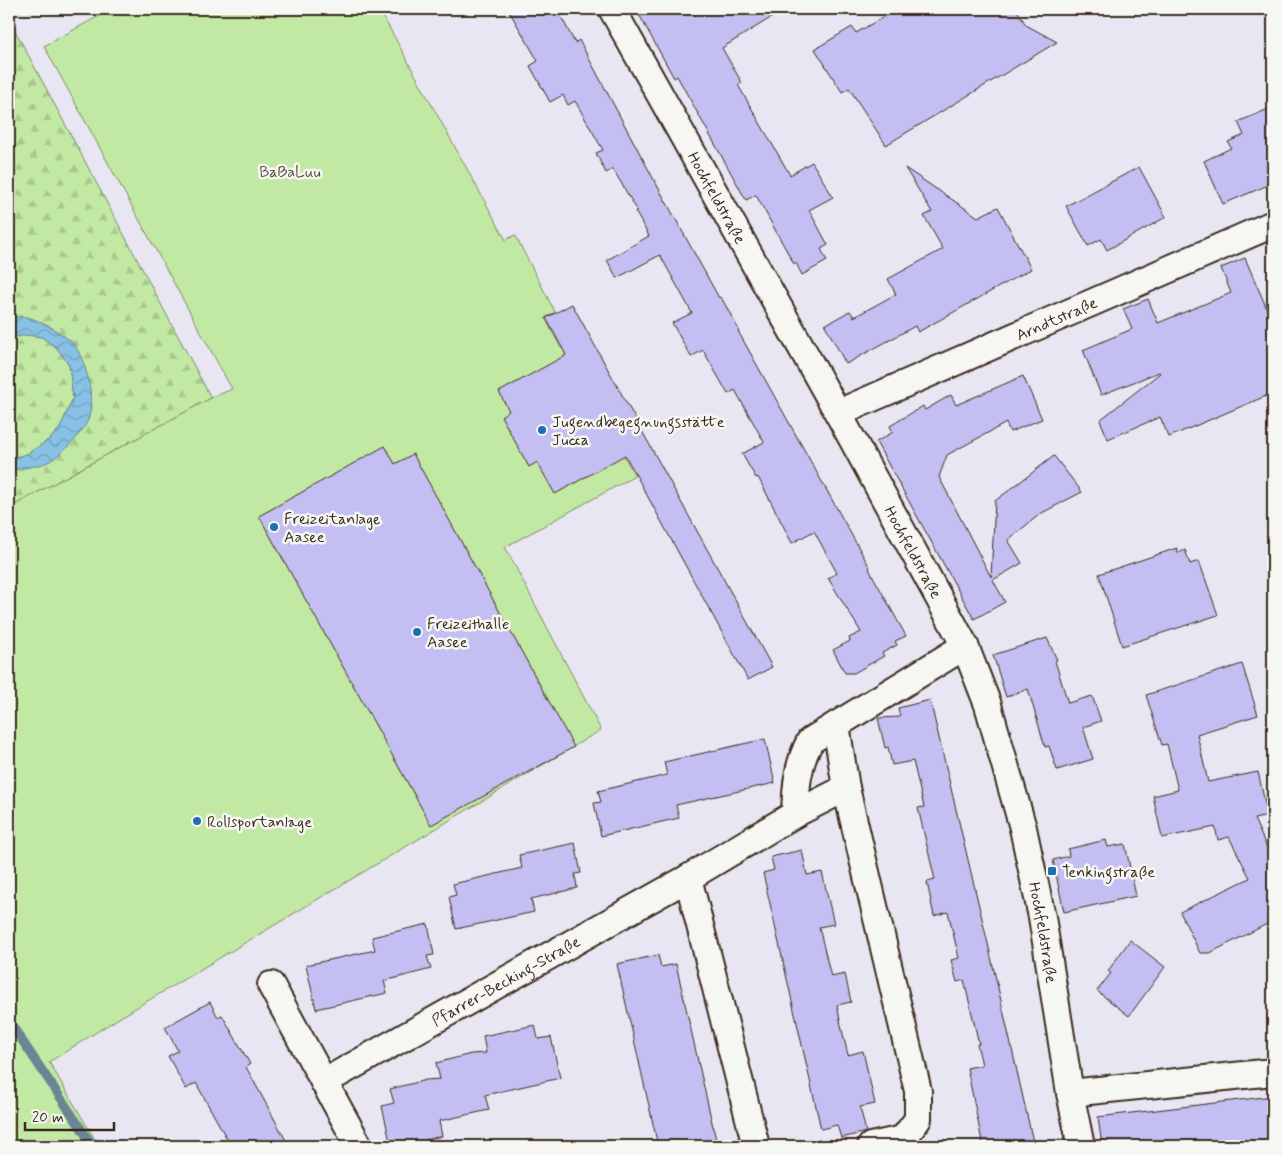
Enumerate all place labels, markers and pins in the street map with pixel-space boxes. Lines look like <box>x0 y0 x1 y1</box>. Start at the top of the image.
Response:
place label: Jugendbegegnungsstätte Jucca <box>552 412 725 451</box>
marker: Jugendbegegnungsstätte Jucca <box>536 424 548 436</box>
place label: Freizeitanlage Aasee <box>284 509 381 548</box>
marker: Freizeitanlage Aasee <box>268 521 280 533</box>
place label: Freizeithalle Aasee <box>427 614 509 653</box>
marker: Freizeithalle Aasee <box>411 626 423 638</box>
place label: Rollsportanlage <box>207 812 312 833</box>
marker: Rollsportanlage <box>191 815 203 827</box>
place label: Tenkingstraße <box>1062 862 1155 884</box>
marker: Tenkingstraße <box>1046 865 1058 877</box>

